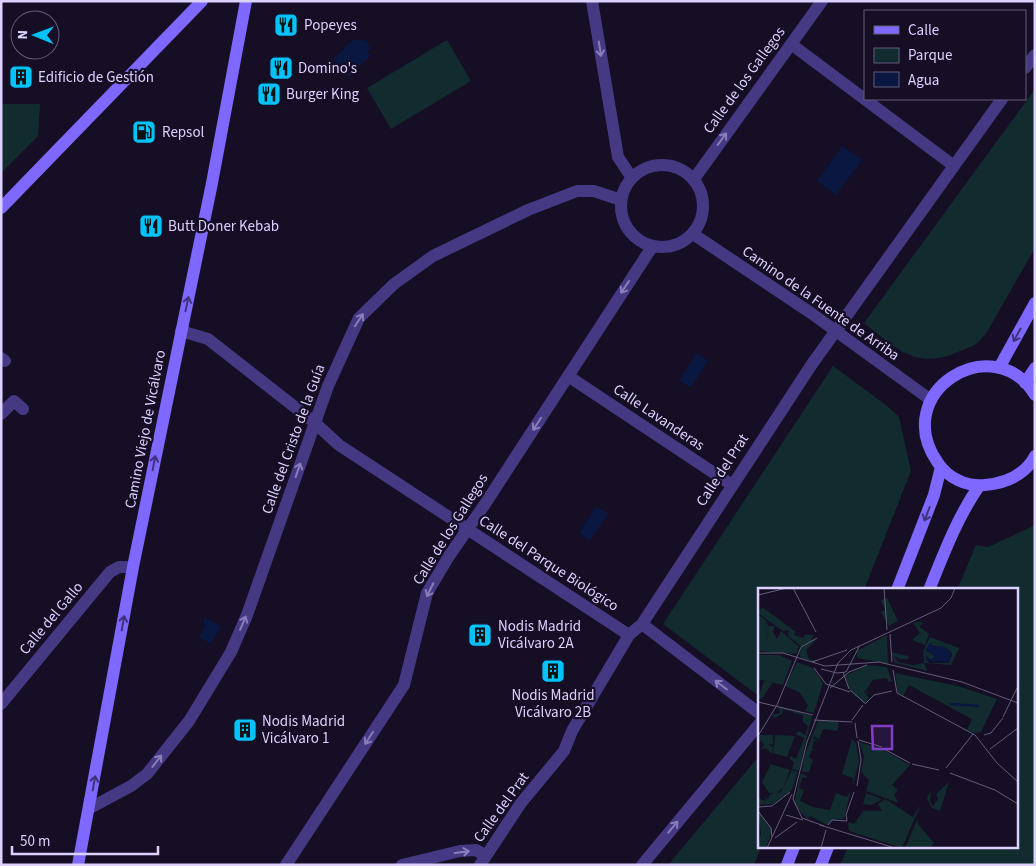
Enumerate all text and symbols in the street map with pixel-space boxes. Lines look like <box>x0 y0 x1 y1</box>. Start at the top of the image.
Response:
north arrow <box>10 10 60 60</box>
legend <box>864 10 1026 100</box>
restaurant icon: Popeyes <box>273 12 299 38</box>
place label: Popeyes <box>304 15 357 36</box>
text: Calle <box>908 20 939 41</box>
street label: Calle de los Gallegos <box>698 22 790 138</box>
text: N <box>13 30 33 40</box>
one-way arrow <box>596 41 606 57</box>
text: Parque <box>908 45 952 66</box>
restaurant icon: Domino's <box>268 55 294 81</box>
place label: Domino's <box>298 58 357 79</box>
building icon: Edificio de Gestión <box>8 64 34 90</box>
place label: Edificio de Gestión <box>38 67 154 88</box>
text: Agua <box>908 70 939 91</box>
restaurant icon: Burger King <box>256 81 282 107</box>
place label: Burger King <box>286 84 360 105</box>
fuel station icon: Repsol <box>131 119 157 145</box>
place label: Repsol <box>162 122 205 143</box>
one-way arrow <box>716 133 727 146</box>
restaurant icon: Butt Doner Kebab <box>138 213 164 239</box>
place label: Butt Doner Kebab <box>168 216 279 237</box>
street label: Camino de la Fuente de Arriba <box>738 241 904 366</box>
one-way arrow <box>620 280 630 294</box>
one-way arrow <box>183 296 192 312</box>
one-way arrow <box>355 314 365 328</box>
one-way arrow <box>1011 328 1021 342</box>
street label: Camino Viejo de Vicálvaro <box>120 348 171 510</box>
street label: Calle del Cristo de la Guía <box>257 361 330 517</box>
street label: Calle Lavanderas <box>609 379 709 456</box>
one-way arrow <box>532 417 542 431</box>
street label: Calle del Prat <box>691 430 754 511</box>
one-way arrow <box>150 456 160 472</box>
one-way arrow <box>294 463 303 479</box>
street label: Calle de los Gallegos <box>408 470 493 589</box>
one-way arrow <box>922 506 931 521</box>
street label: Calle del Parque Biológico <box>475 510 623 617</box>
street label: Calle del Gallo <box>15 577 88 659</box>
one-way arrow <box>425 582 435 597</box>
inset map <box>758 588 1018 848</box>
one-way arrow <box>119 615 129 631</box>
one-way arrow <box>239 616 249 631</box>
place label: Nodis Madrid Vicálvaro 2A <box>498 616 581 654</box>
building icon: Nodis Madrid Vicálvaro 2A <box>467 622 493 648</box>
building icon: Nodis Madrid Vicálvaro 2B <box>540 658 566 684</box>
one-way arrow <box>715 679 728 690</box>
place label: Nodis Madrid Vicálvaro 2B <box>511 685 595 723</box>
place label: Nodis Madrid Vicálvaro 1 <box>262 711 345 749</box>
building icon: Nodis Madrid Vicálvaro 1 <box>232 717 258 743</box>
one-way arrow <box>364 731 374 745</box>
one-way arrow <box>152 754 163 767</box>
street label: Calle del Prat <box>469 768 534 847</box>
one-way arrow <box>90 775 100 791</box>
one-way arrow <box>668 821 679 834</box>
scale bar <box>12 824 159 856</box>
text: 50 m <box>20 831 50 852</box>
one-way arrow <box>453 847 469 857</box>

